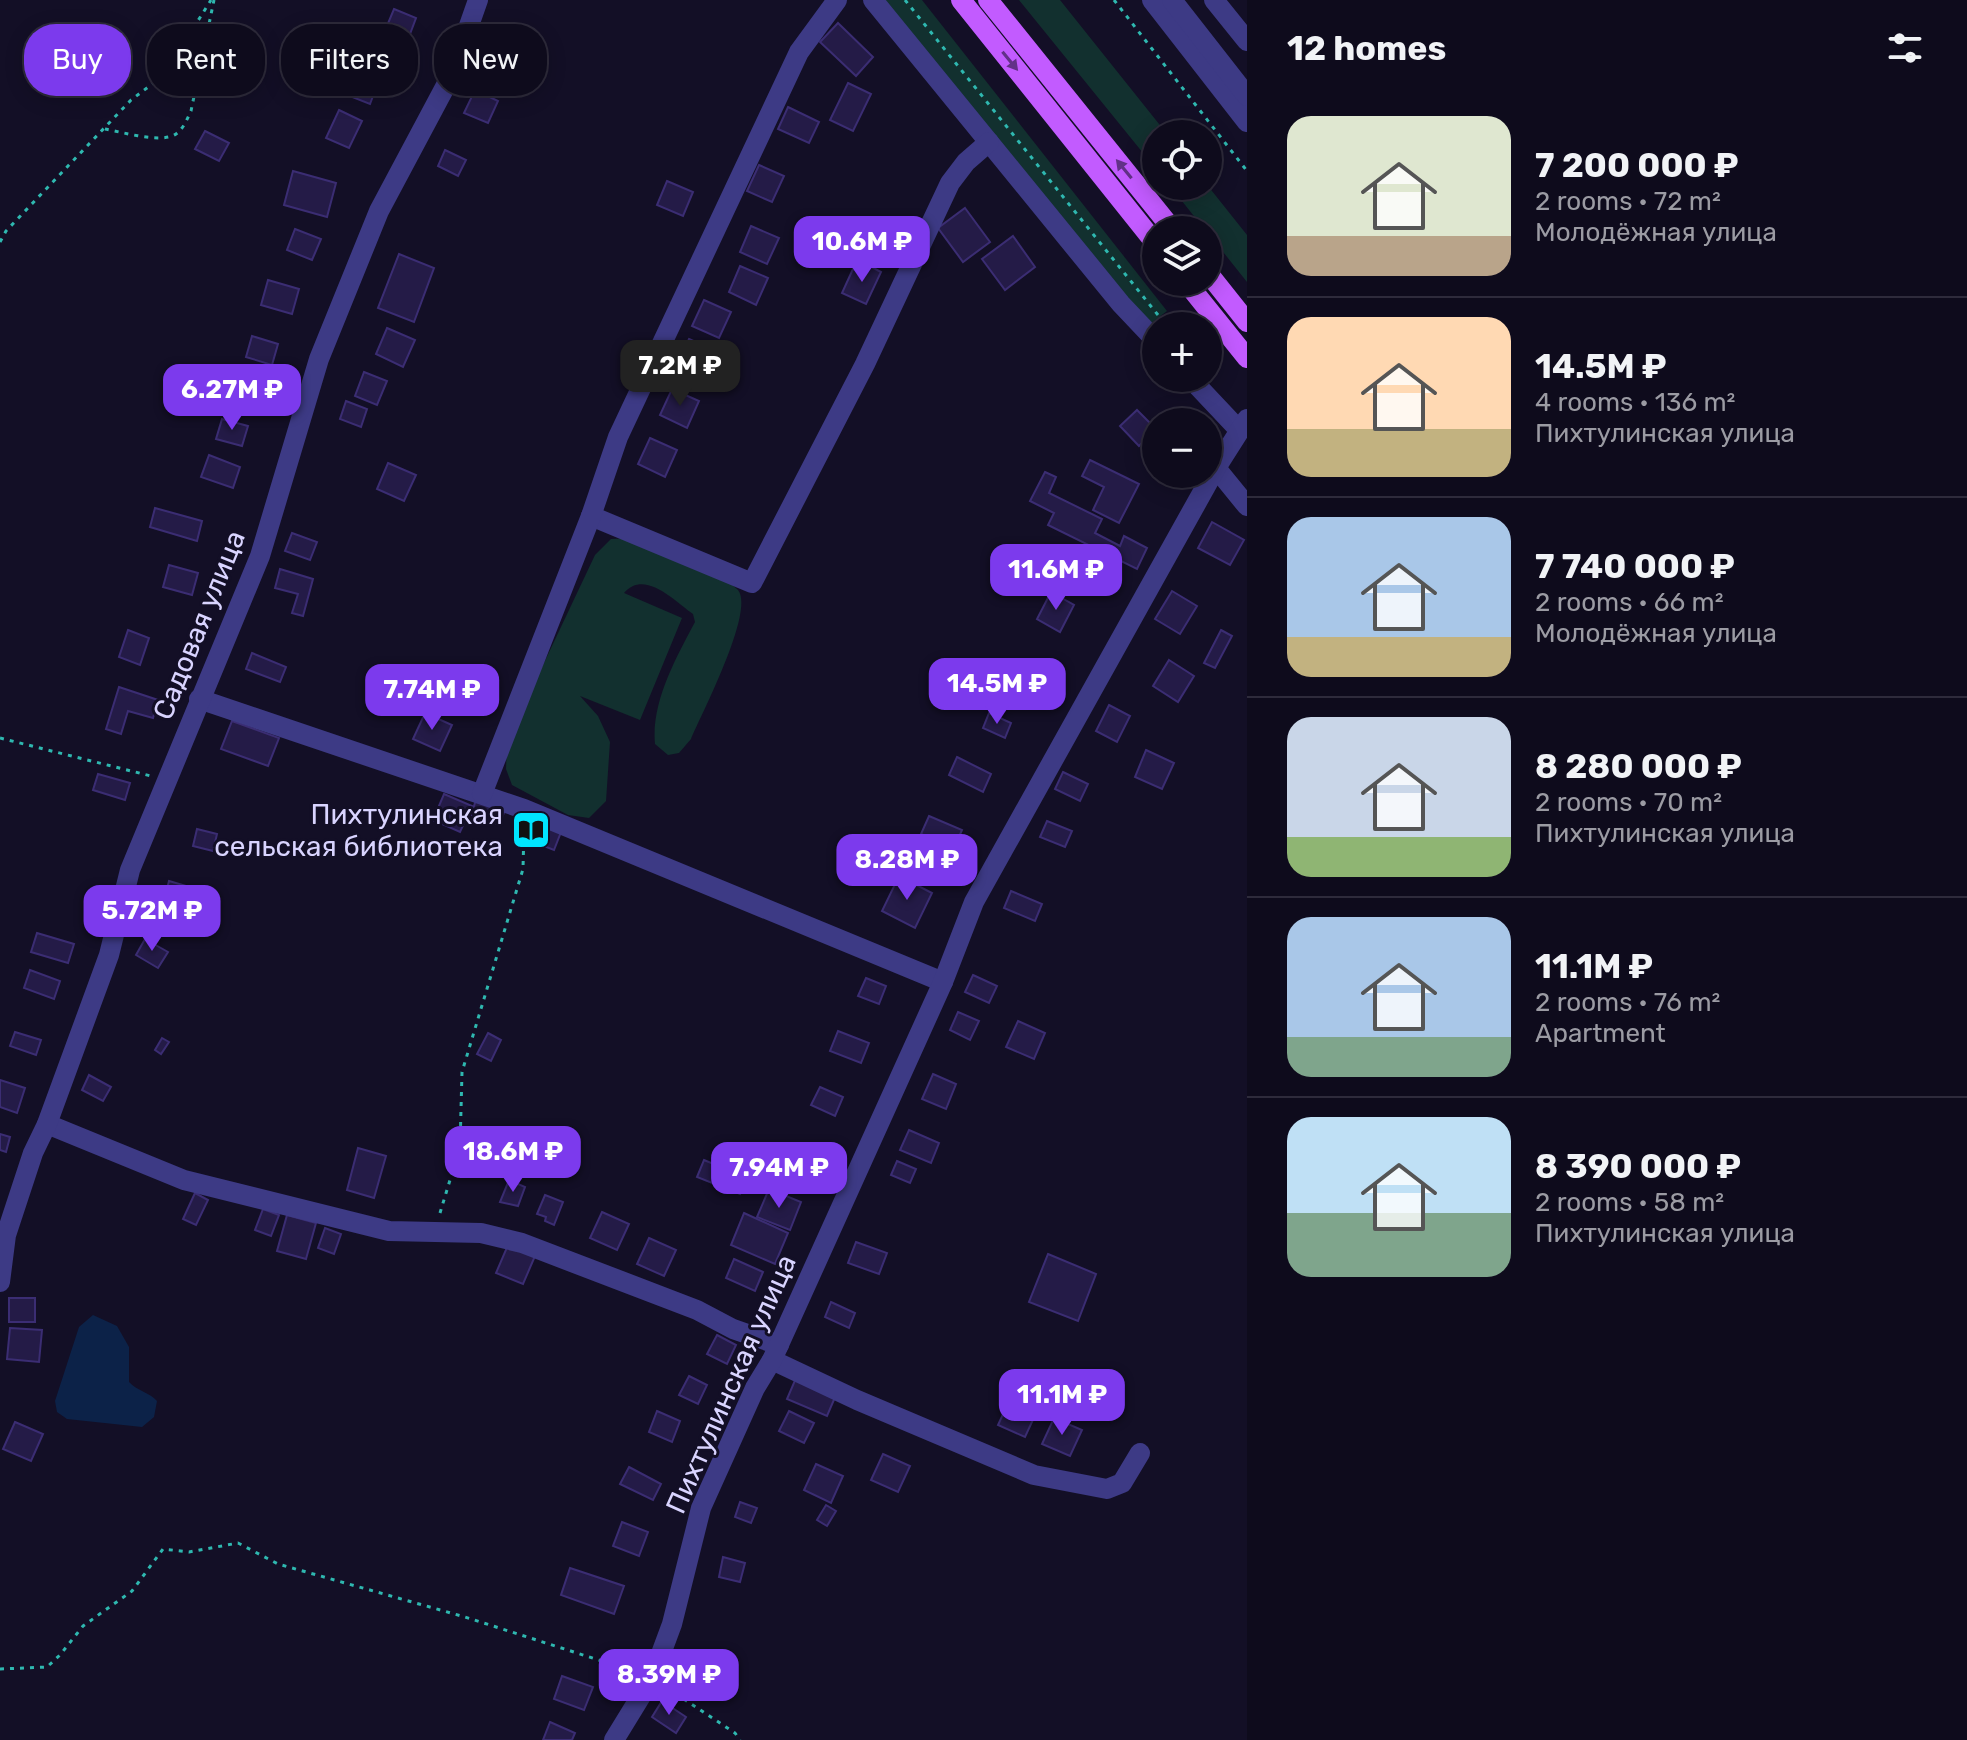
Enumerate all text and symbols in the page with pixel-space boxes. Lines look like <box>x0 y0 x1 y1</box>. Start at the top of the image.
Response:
chip: Buy <box>24 24 131 96</box>
chip: Rent <box>147 24 265 96</box>
chip: Filters <box>281 24 418 96</box>
chip: New <box>434 24 547 96</box>
icon: filters <box>1883 26 1927 70</box>
text: 12 homes <box>1287 28 1446 69</box>
one-way arrow <box>1001 51 1017 71</box>
map controls <box>1142 120 1222 488</box>
button: locate <box>1142 120 1222 200</box>
text: 7 200 000 ₽ <box>1535 145 1738 186</box>
icon: home <box>1351 148 1447 244</box>
one-way arrow <box>1117 159 1133 179</box>
text: 2 rooms · 72 m² <box>1535 186 1721 217</box>
pin: 10.6M ₽ <box>788 216 936 284</box>
button: layers <box>1142 216 1222 296</box>
text: Молодёжная улица <box>1535 217 1777 248</box>
text: 10.6M ₽ <box>812 226 912 257</box>
button: + <box>1142 312 1222 392</box>
pin: 7.2M ₽ <box>615 340 745 408</box>
text: 14.5M ₽ <box>1535 346 1666 387</box>
icon: home <box>1351 349 1447 445</box>
text: 7.2M ₽ <box>638 350 722 381</box>
pin: 6.27M ₽ <box>158 364 306 432</box>
text: 6.27M ₽ <box>181 374 283 405</box>
text: 4 rooms · 136 m² <box>1535 387 1735 418</box>
button: − <box>1142 408 1222 488</box>
text: Пихтулинская улица <box>1535 418 1795 449</box>
street label: Садовая улица <box>146 526 252 724</box>
pin: 11.6M ₽ <box>982 544 1130 612</box>
text: 7 740 000 ₽ <box>1535 546 1735 587</box>
icon: home <box>1351 549 1447 645</box>
text: 11.6M ₽ <box>1008 554 1104 585</box>
text: 2 rooms · 66 m² <box>1535 587 1724 618</box>
text: Молодёжная улица <box>1535 618 1777 649</box>
pin: 14.5M ₽ <box>923 658 1071 726</box>
pin: 7.74M ₽ <box>358 664 506 732</box>
text: 14.5M ₽ <box>947 668 1047 699</box>
text: 7.74M ₽ <box>383 674 481 705</box>
text: 8 280 000 ₽ <box>1535 746 1742 787</box>
icon: home <box>1351 749 1447 845</box>
text: 2 rooms · 70 m² <box>1535 787 1722 818</box>
place label: Пихтулинская сельская библиотека <box>214 798 503 863</box>
library icon: Пихтулинская сельская библиотека <box>510 809 552 851</box>
text: Пихтулинская улица <box>1535 818 1795 849</box>
pin: 8.28M ₽ <box>833 834 981 902</box>
text: 8.28M ₽ <box>854 844 960 875</box>
pin: 5.72M ₽ <box>78 885 226 953</box>
text: 5.72M ₽ <box>102 895 202 926</box>
text: 11.1M ₽ <box>1535 946 1653 987</box>
icon: home <box>1351 949 1447 1045</box>
text: 2 rooms · 76 m² <box>1535 987 1720 1018</box>
text: Apartment <box>1535 1018 1666 1049</box>
pin: 18.6M ₽ <box>439 1126 587 1194</box>
text: 18.6M ₽ <box>463 1136 563 1167</box>
pin: 7.94M ₽ <box>705 1142 853 1210</box>
text: 8 390 000 ₽ <box>1535 1146 1741 1187</box>
icon: home <box>1351 1149 1447 1245</box>
text: 7.94M ₽ <box>729 1152 829 1183</box>
text: 2 rooms · 58 m² <box>1535 1187 1724 1218</box>
text: Пихтулинская улица <box>1535 1218 1795 1249</box>
street label: Пихтулинская улица <box>659 1249 803 1519</box>
pin: 11.1M ₽ <box>988 1369 1136 1437</box>
text: 11.1M ₽ <box>1017 1379 1107 1410</box>
pin: 8.39M ₽ <box>595 1649 743 1717</box>
text: 8.39M ₽ <box>617 1659 721 1690</box>

